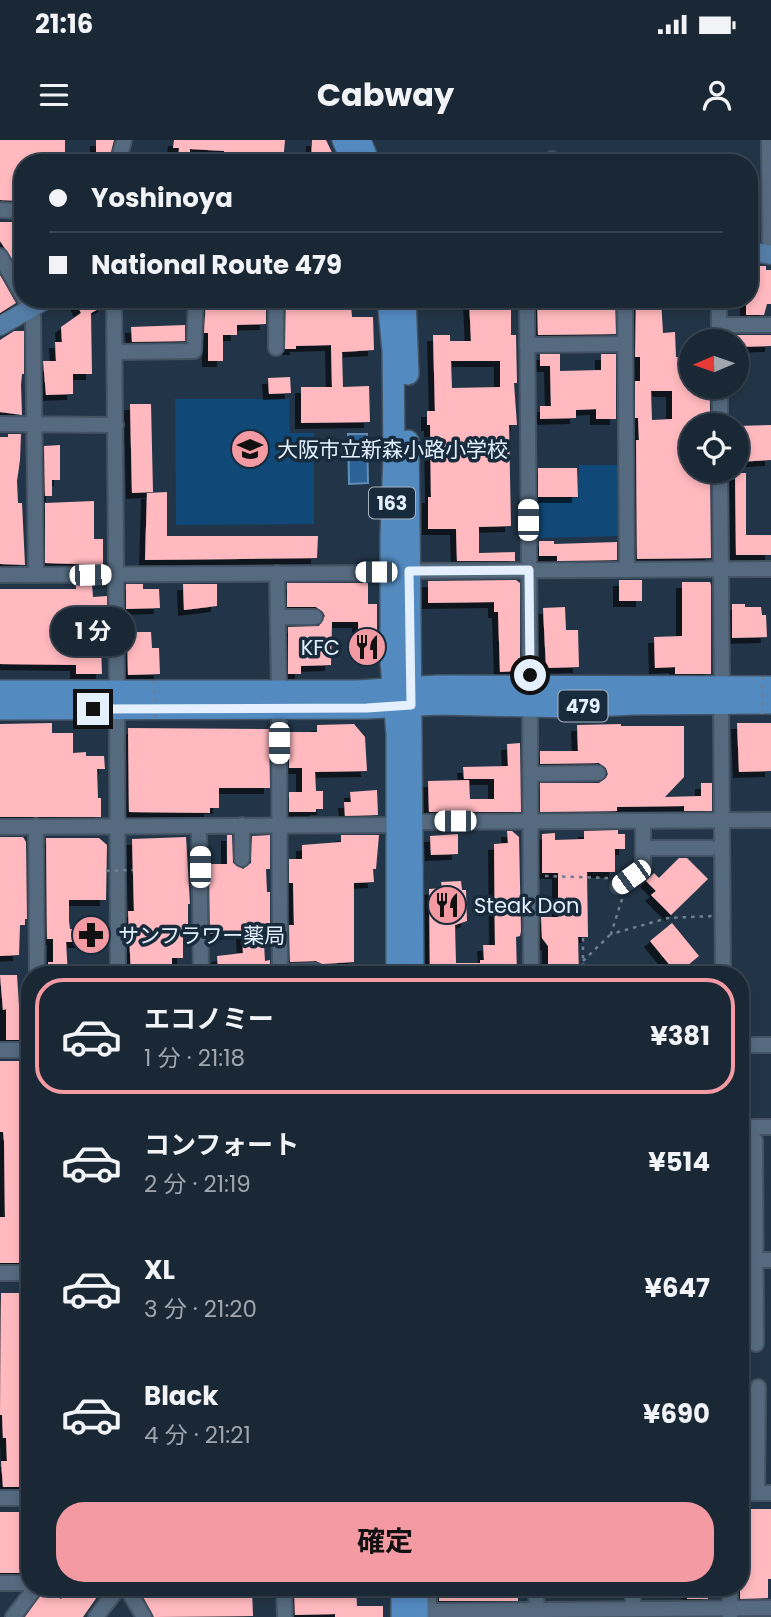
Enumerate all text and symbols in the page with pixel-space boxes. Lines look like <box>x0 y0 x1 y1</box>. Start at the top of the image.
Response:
text: 21:16 <box>35 6 93 42</box>
text: Cabway <box>317 72 454 117</box>
icon: menu <box>35 76 73 114</box>
icon: person <box>698 76 736 114</box>
text: Yoshinoya <box>91 180 233 216</box>
text: National Route 479 <box>91 247 342 283</box>
north arrow <box>679 329 749 399</box>
map controls <box>679 329 749 483</box>
button: locate <box>679 413 749 483</box>
school or university icon: 大阪市立新森小路小学校 <box>229 428 271 470</box>
place label: 大阪市立新森小路小学校 <box>277 435 508 464</box>
road number: 163 <box>369 488 415 518</box>
car <box>518 499 539 541</box>
car <box>356 562 398 583</box>
car <box>69 564 112 586</box>
callout: 1 分 <box>51 608 135 656</box>
text: 1 分 <box>75 615 111 647</box>
restaurant icon: KFC <box>346 626 388 668</box>
place label: KFC <box>301 633 340 662</box>
route start <box>514 659 546 691</box>
road number: 479 <box>558 691 608 722</box>
route end <box>77 693 109 725</box>
car <box>269 722 290 764</box>
car <box>435 811 477 832</box>
car <box>190 846 211 888</box>
car <box>608 856 655 898</box>
restaurant icon: Steak Don <box>426 884 468 926</box>
place label: Steak Don <box>474 891 579 920</box>
pharmacy icon: サンフラワー薬局 <box>70 914 112 956</box>
place label: サンフラワー薬局 <box>118 921 285 950</box>
text: エコノミー <box>144 1001 274 1037</box>
icon: car <box>60 1005 123 1068</box>
text: ¥381 <box>650 1018 710 1054</box>
text: 1 分 · 21:18 <box>144 1042 245 1074</box>
text: コンフォート <box>144 1127 299 1163</box>
icon: car <box>60 1131 123 1194</box>
text: ¥514 <box>648 1144 710 1180</box>
text: 2 分 · 21:19 <box>144 1168 251 1200</box>
text: XL <box>144 1252 175 1288</box>
icon: car <box>60 1257 123 1320</box>
text: ¥647 <box>644 1270 710 1306</box>
text: 3 分 · 21:20 <box>144 1293 257 1325</box>
text: Black <box>144 1378 218 1414</box>
icon: car <box>60 1383 123 1446</box>
text: ¥690 <box>643 1396 710 1432</box>
text: 4 分 · 21:21 <box>144 1419 251 1451</box>
button: 確定 <box>56 1502 714 1582</box>

